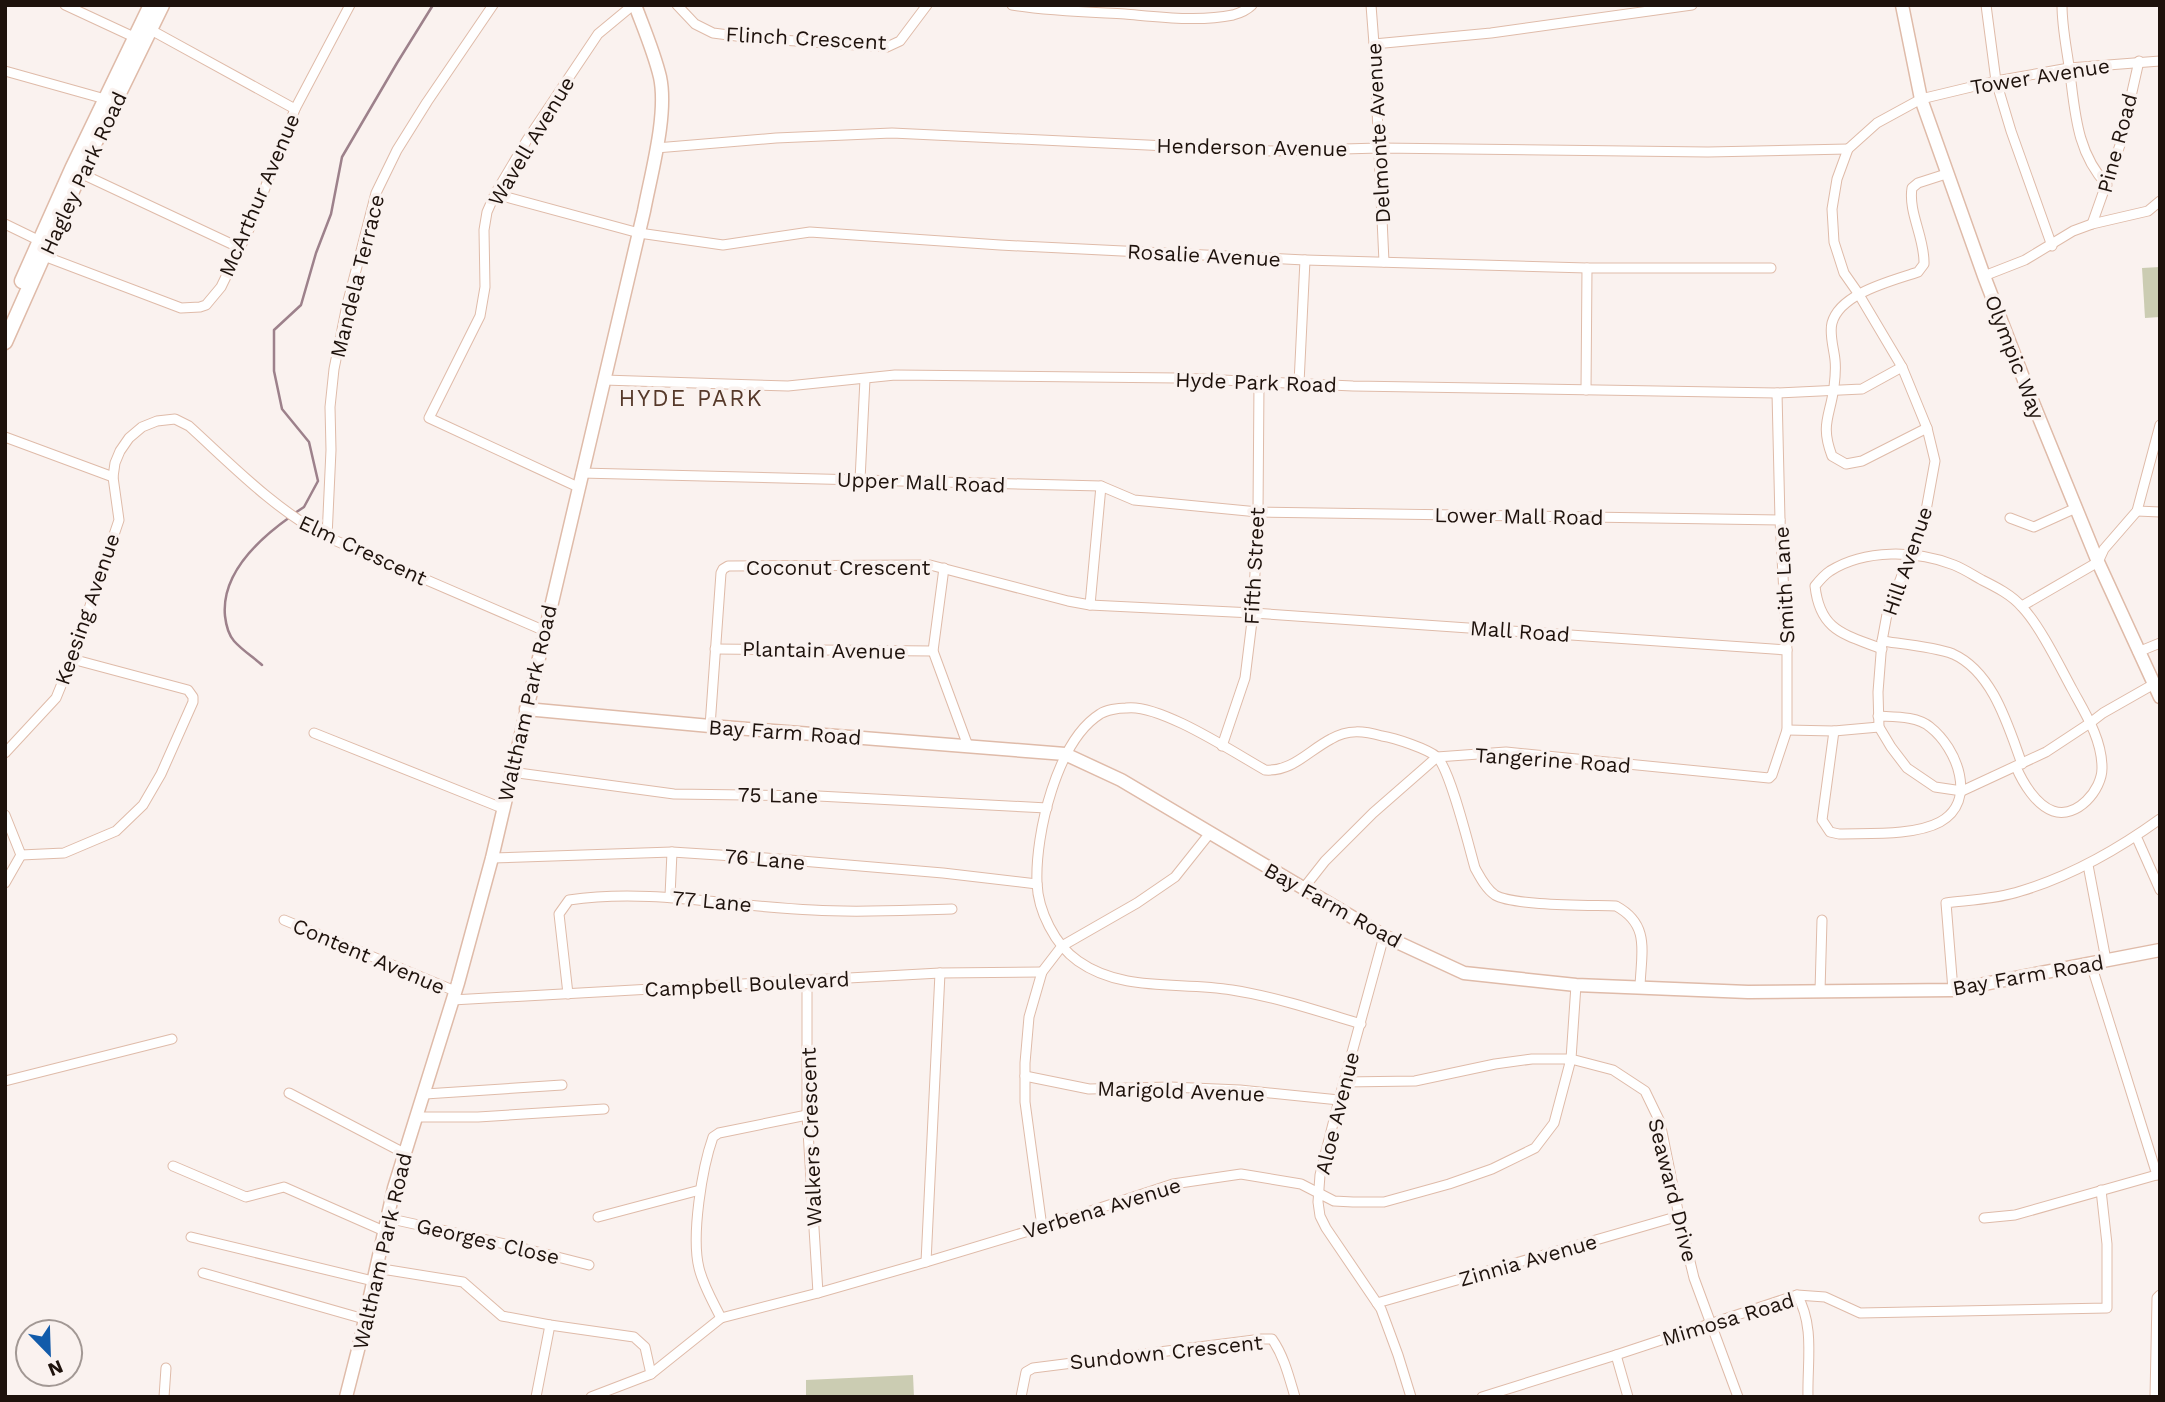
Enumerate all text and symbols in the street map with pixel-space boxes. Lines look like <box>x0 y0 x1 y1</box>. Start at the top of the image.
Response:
street label: Flinch Crescent <box>725 21 887 55</box>
street label: Delmonte Avenue <box>1361 42 1395 224</box>
street label: Tower Avenue <box>1969 53 2111 99</box>
street label: Wavell Avenue <box>483 72 579 210</box>
street label: Hagley Park Road <box>34 88 132 258</box>
street label: Pine Road <box>2092 91 2142 195</box>
street label: McArthur Avenue <box>213 110 305 280</box>
street label: Henderson Avenue <box>1156 133 1348 161</box>
street label: Mandela Terrace <box>325 192 389 360</box>
street label: Rosalie Avenue <box>1127 238 1281 272</box>
street label: Olympic Way <box>1980 291 2050 423</box>
street label: Hyde Park Road <box>1175 367 1337 397</box>
district label: HYDE PARK <box>618 385 764 412</box>
street label: Upper Mall Road <box>836 467 1006 497</box>
street label: Lower Mall Road <box>1434 502 1604 530</box>
street label: Hill Avenue <box>1877 503 1937 619</box>
street label: Fifth Street <box>1238 506 1270 625</box>
street label: Elm Crescent <box>295 509 431 591</box>
street label: Smith Lane <box>1768 526 1800 644</box>
street label: Keesing Avenue <box>49 530 125 688</box>
street label: Coconut Crescent <box>746 555 931 580</box>
street label: Waltham Park Road <box>492 602 562 804</box>
street label: Mall Road <box>1469 615 1571 647</box>
street label: Plantain Avenue <box>742 636 906 664</box>
street label: Bay Farm Road <box>708 714 862 750</box>
street label: Tangerine Road <box>1474 742 1632 778</box>
street label: 75 Lane <box>737 782 819 808</box>
street label: 76 Lane <box>724 843 806 875</box>
street label: Bay Farm Road <box>1260 857 1406 953</box>
street label: 77 Lane <box>671 885 753 917</box>
street label: Content Avenue <box>289 913 449 999</box>
street label: Bay Farm Road <box>1950 949 2106 1001</box>
street label: Campbell Boulevard <box>644 966 850 1002</box>
street label: Walkers Crescent <box>795 1047 827 1227</box>
street label: Aloe Avenue <box>1310 1049 1364 1177</box>
street label: Marigold Avenue <box>1097 1076 1265 1106</box>
street label: Seaward Drive <box>1643 1116 1703 1264</box>
street label: Waltham Park Road <box>347 1150 417 1352</box>
street label: Verbena Avenue <box>1020 1172 1184 1244</box>
street label: Georges Close <box>414 1212 562 1270</box>
street label: Zinnia Avenue <box>1456 1228 1600 1292</box>
street label: Mimosa Road <box>1659 1287 1797 1351</box>
north arrow <box>14 1318 84 1388</box>
street label: Sundown Crescent <box>1068 1329 1264 1375</box>
text: N <box>44 1355 66 1382</box>

